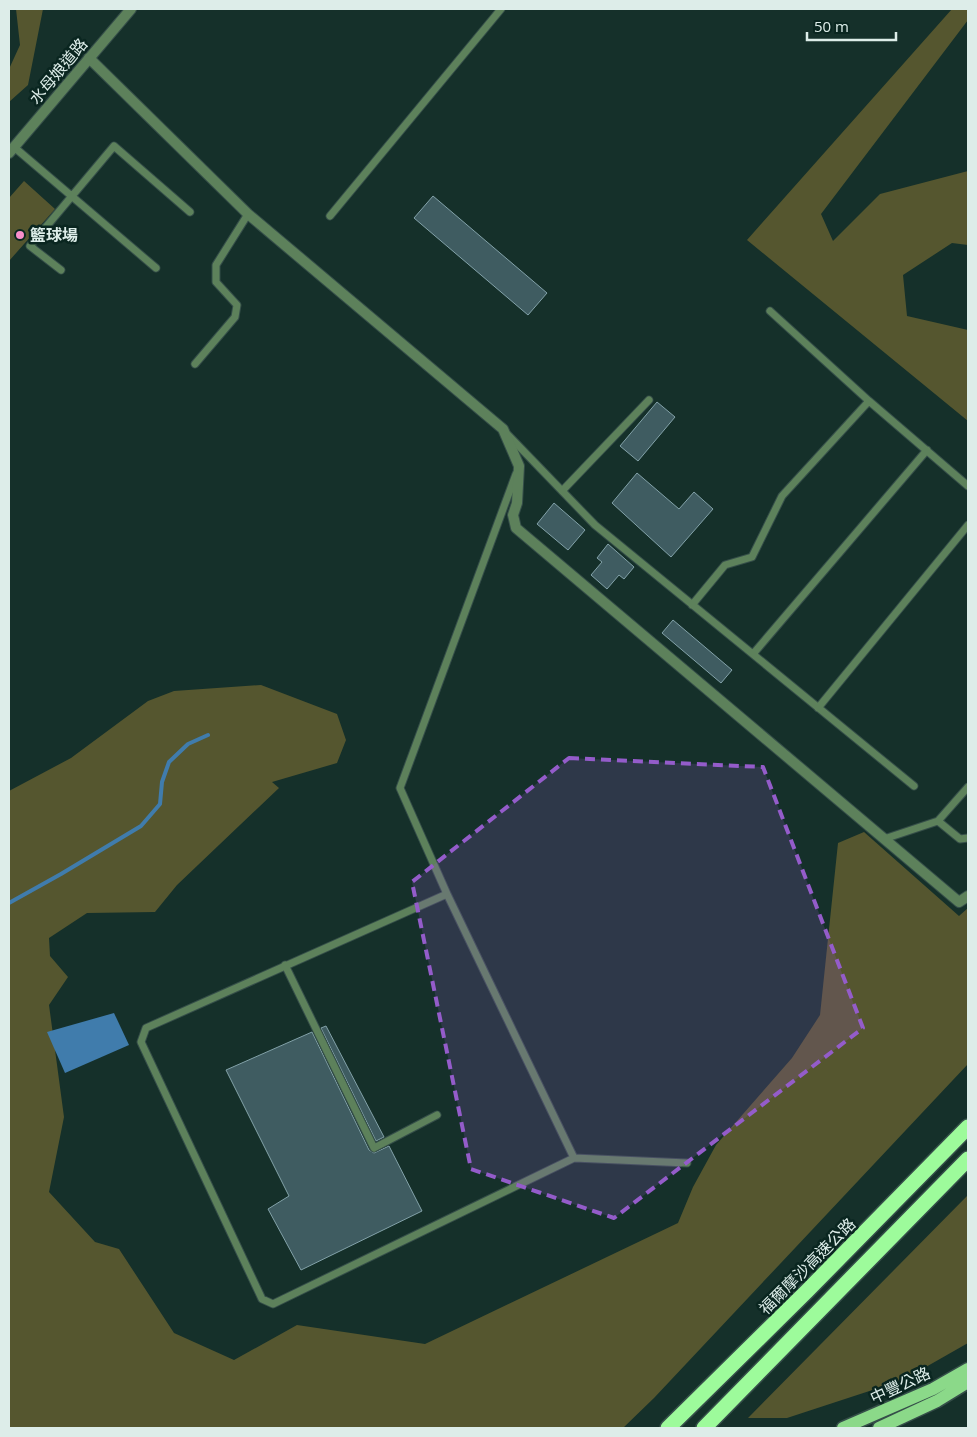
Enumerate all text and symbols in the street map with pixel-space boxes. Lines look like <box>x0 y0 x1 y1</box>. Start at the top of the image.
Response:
scale bar <box>807 10 896 42</box>
text: 50 m <box>814 16 849 36</box>
street label: 水母娘道路 <box>24 33 92 109</box>
place label: 籃球場 <box>30 224 78 246</box>
marker: 籃球場 <box>14 229 26 241</box>
street label: 福爾摩沙高速公路 <box>754 1213 860 1319</box>
street label: 中豐公路 <box>866 1362 934 1408</box>

